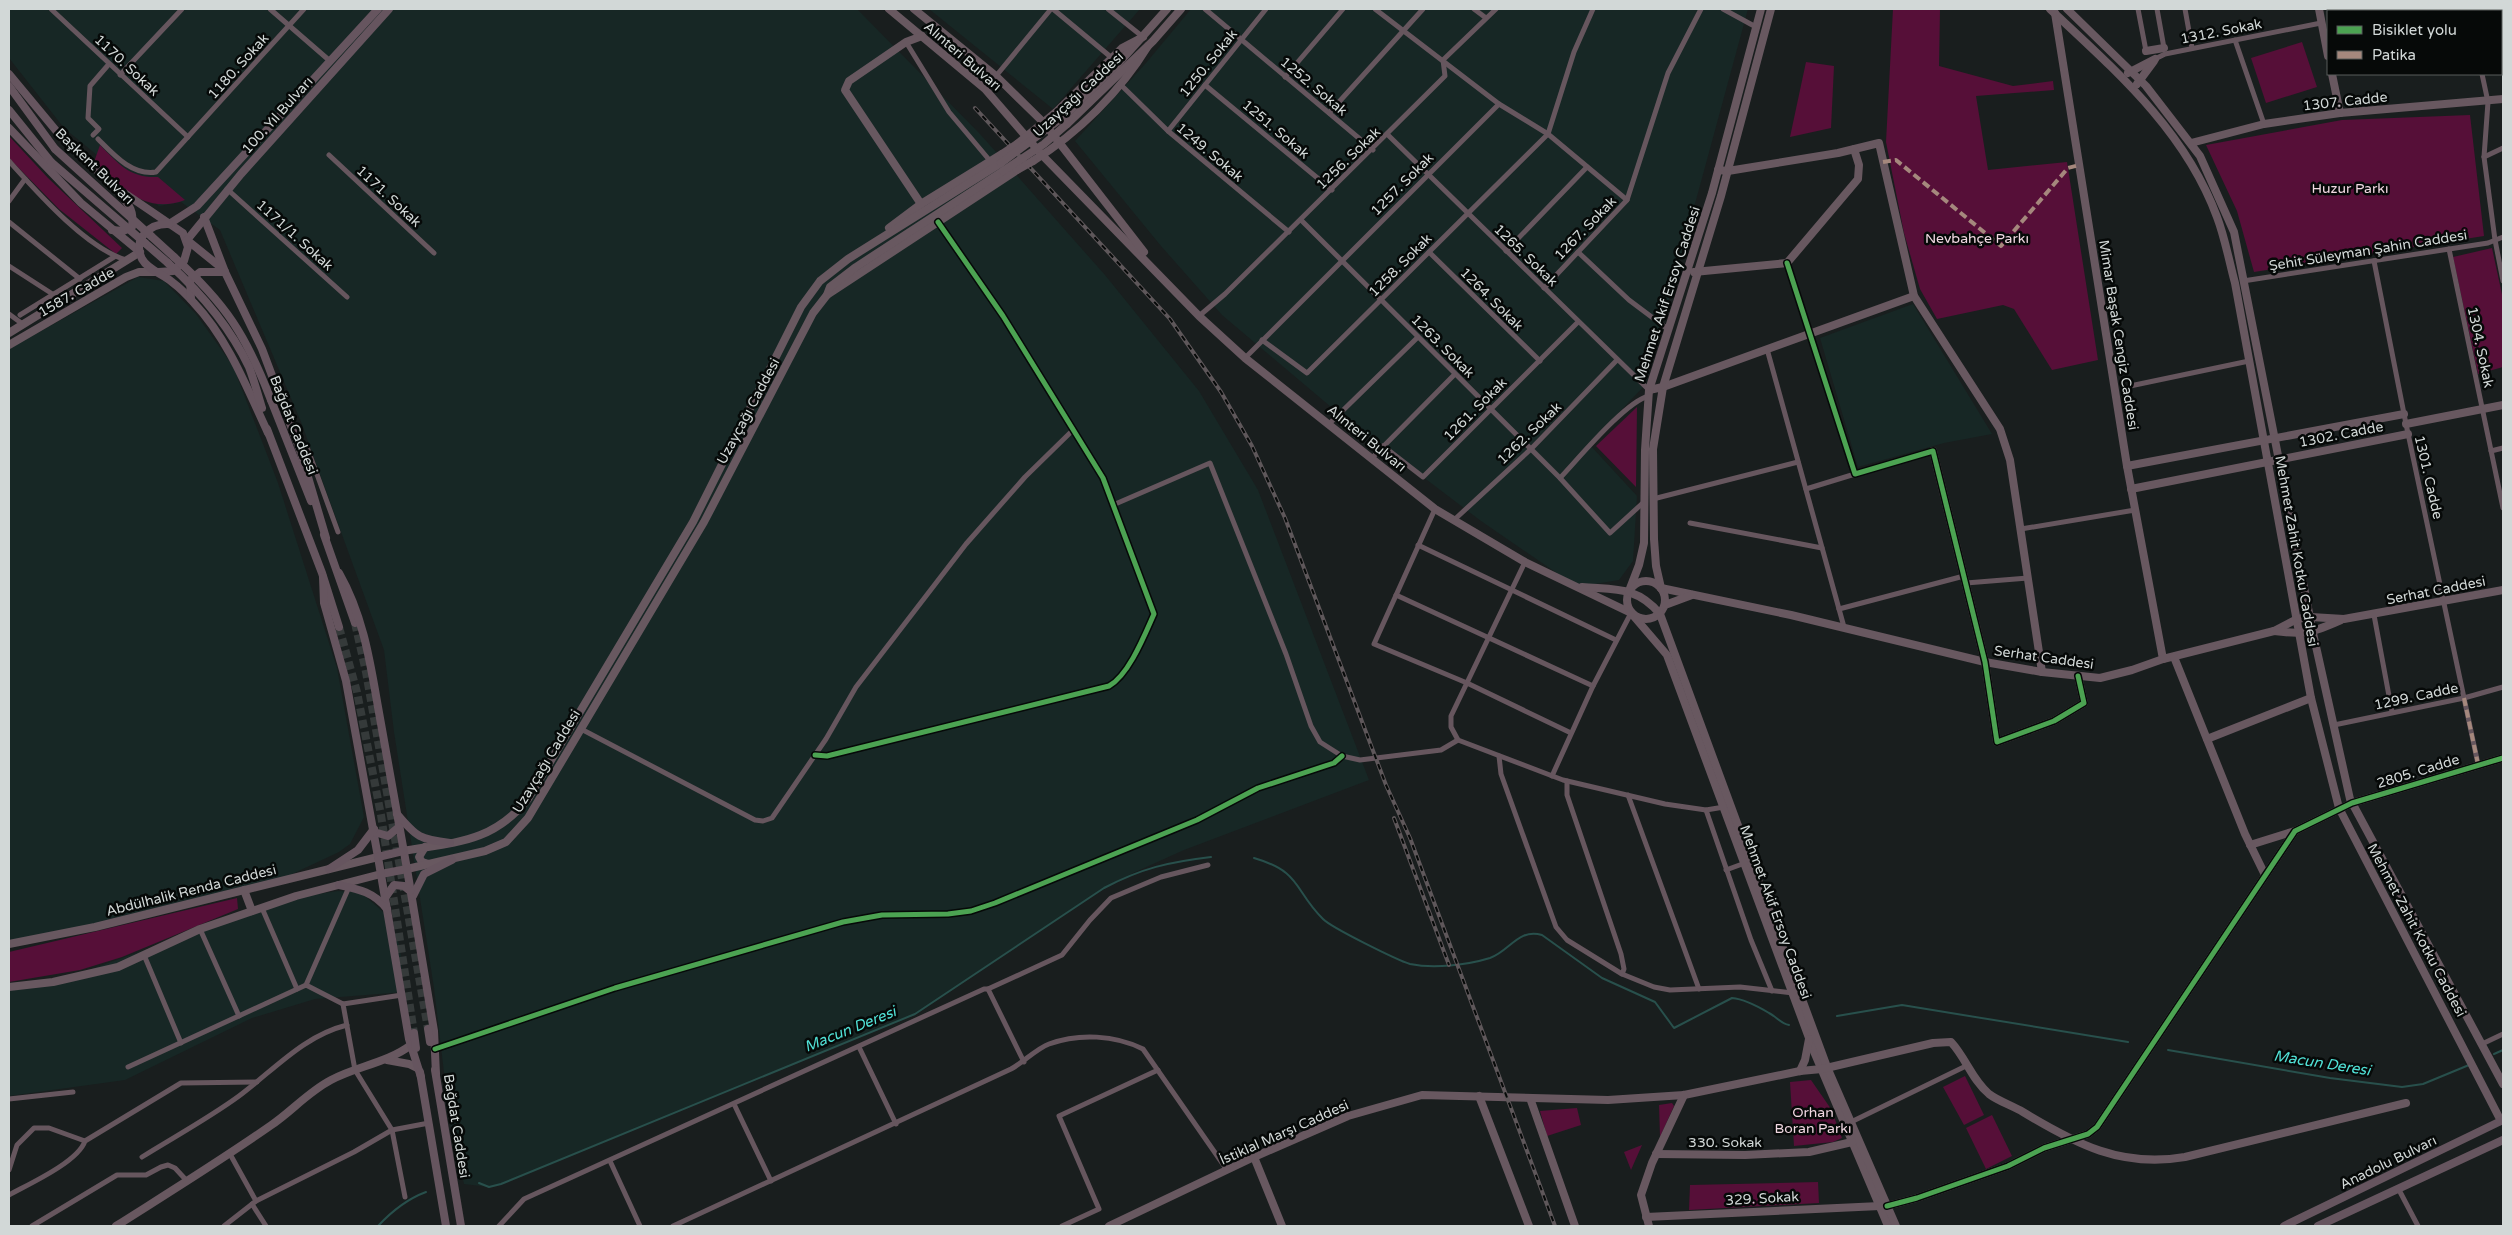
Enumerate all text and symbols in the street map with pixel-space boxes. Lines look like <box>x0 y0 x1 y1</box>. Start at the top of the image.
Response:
legend <box>2327 10 2502 75</box>
street label: 1312. Sokak <box>2179 15 2264 48</box>
street label: Alınteri Bulvarı <box>920 18 1005 95</box>
text: Bisiklet yolu <box>2372 21 2457 39</box>
street label: 1250. Sokak <box>1176 26 1241 101</box>
street label: 1180. Sokak <box>204 30 273 103</box>
street label: 1170. Sokak <box>91 31 163 100</box>
text: Patika <box>2372 46 2416 64</box>
street label: Uzayçağı Caddesi <box>1030 48 1127 141</box>
street label: 1252. Sokak <box>1277 53 1351 120</box>
street label: 100. Yıl Bulvarı <box>238 73 316 157</box>
street label: 1307. Cadde <box>2302 89 2388 114</box>
street label: 1251. Sokak <box>1239 96 1313 163</box>
street label: 1249. Sokak <box>1173 119 1247 186</box>
street label: 1256. Sokak <box>1313 123 1384 193</box>
street label: Başkent Bulvarı <box>52 125 138 208</box>
street label: 1257. Sokak <box>1367 149 1438 219</box>
street label: 1171. Sokak <box>353 162 425 231</box>
park label: Huzur Parkı <box>2312 180 2388 197</box>
street label: 1267. Sokak <box>1551 193 1620 264</box>
street label: 1171/1. Sokak <box>253 196 337 275</box>
street label: Mehmet Akif Ersoy Caddesi <box>1631 204 1704 384</box>
street label: 1265. Sokak <box>1490 221 1561 290</box>
street label: Şehit Süleyman Şahin Caddesi <box>2268 226 2468 275</box>
street label: 1258. Sokak <box>1365 230 1436 301</box>
park label: Nevbahçe Parkı <box>1925 230 2029 247</box>
street label: Mimar Başak Cengiz Caddesi <box>2095 239 2142 431</box>
street label: 1587. Cadde <box>35 264 117 321</box>
street label: 1264. Sokak <box>1456 264 1527 335</box>
street label: 1304. Sokak <box>2464 305 2497 390</box>
street label: 1263. Sokak <box>1407 311 1478 382</box>
street label: Uzayçağı Caddesi <box>713 355 784 467</box>
street label: Bağdat Caddesi <box>266 373 321 477</box>
street label: 1261. Sokak <box>1440 374 1511 445</box>
street label: 1262. Sokak <box>1494 398 1565 468</box>
street label: Alınteri Bulvarı <box>1324 401 1410 476</box>
street label: 1302. Cadde <box>2297 418 2385 451</box>
street label: 1301. Cadde <box>2411 433 2446 521</box>
street label: Mehmet Zahit Kotku Caddesi <box>2271 454 2322 648</box>
street label: Serhat Caddesi <box>2385 573 2487 608</box>
street label: Serhat Caddesi <box>1993 642 2095 673</box>
street label: 1299. Cadde <box>2372 679 2460 714</box>
street label: Uzayçağı Caddesi <box>509 707 584 816</box>
street label: 2805. Cadde <box>2375 751 2462 792</box>
street label: Mehmet Akif Ersoy Caddesi <box>1736 823 1815 1001</box>
street label: Mehmet Zahit Kotku Caddesi <box>2364 841 2470 1020</box>
street label: Abdülhalik Renda Caddesi <box>104 861 278 920</box>
water label: Macun Deresi <box>801 1002 901 1056</box>
water label: Macun Deresi <box>2272 1046 2374 1080</box>
street label: Bağdat Caddesi <box>440 1073 473 1179</box>
street label: İstiklal Marşı Caddesi <box>1217 1096 1351 1169</box>
park label: Orhan Boran Parkı <box>1775 1104 1851 1137</box>
street label: Anadolu Bulvarı <box>2337 1132 2439 1193</box>
street label: 330. Sokak <box>1688 1134 1762 1151</box>
street label: 329. Sokak <box>1725 1188 1800 1209</box>

